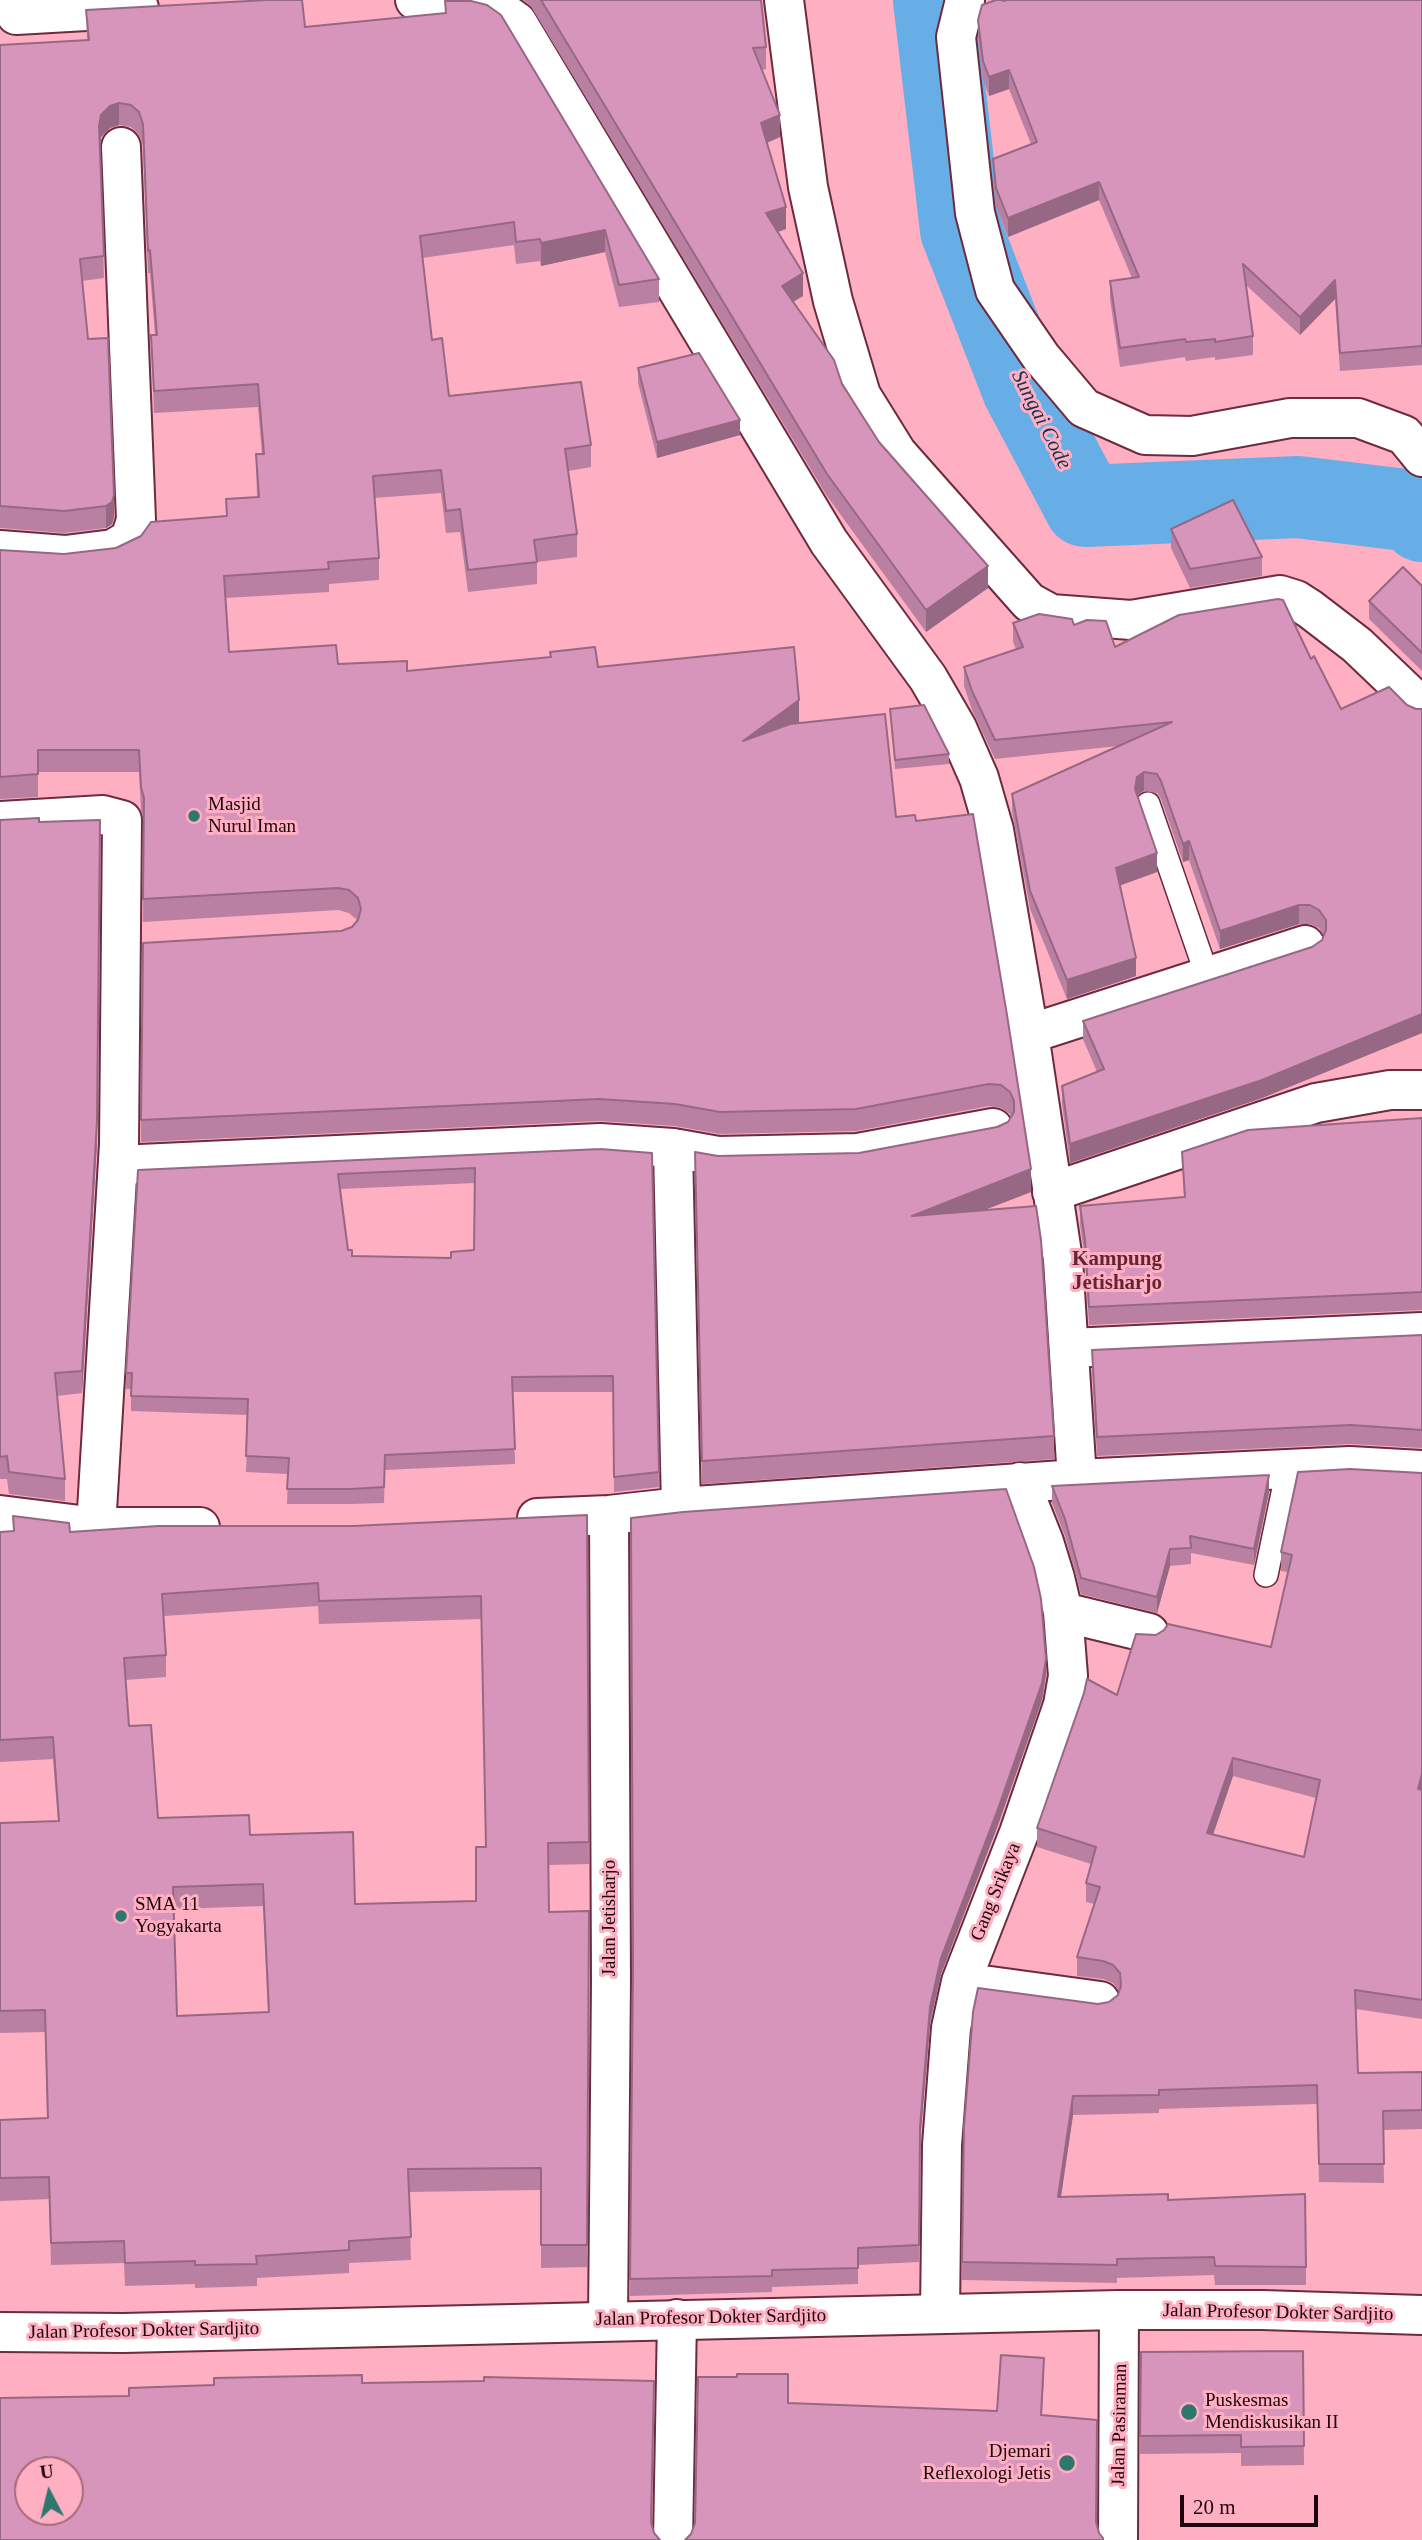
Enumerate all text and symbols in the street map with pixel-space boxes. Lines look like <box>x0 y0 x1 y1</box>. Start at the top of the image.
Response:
water label: Sungai Code <box>1005 366 1077 474</box>
place label: Masjid Nurul Iman <box>208 794 296 838</box>
marker: Masjid Nurul Iman <box>186 808 202 824</box>
district label: Kampung Jetisharjo <box>1072 1247 1162 1297</box>
street label: Gang Srikaya <box>966 1840 1026 1944</box>
street label: Jalan Jetisharjo <box>599 1860 621 1976</box>
place label: SMA 11 Yogyakarta <box>135 1894 222 1938</box>
marker: SMA 11 Yogyakarta <box>113 1908 129 1924</box>
street label: Jalan Profesor Dokter Sardjito <box>1163 2300 1393 2326</box>
street label: Jalan Profesor Dokter Sardjito <box>596 2305 826 2331</box>
street label: Jalan Profesor Dokter Sardjito <box>29 2318 259 2344</box>
street label: Jalan Pasiraman <box>1108 2363 1132 2487</box>
place label: Puskesmas Mendiskusikan II <box>1205 2390 1339 2434</box>
marker: Puskesmas Mendiskusikan II <box>1179 2402 1199 2422</box>
place label: Djemari Reflexologi Jetis <box>923 2441 1051 2485</box>
marker: Djemari Reflexologi Jetis <box>1057 2453 1077 2473</box>
north arrow <box>14 2456 84 2526</box>
text: U <box>39 2460 55 2483</box>
scale bar <box>1184 2480 1322 2524</box>
text: 20 m <box>1193 2495 1236 2519</box>

